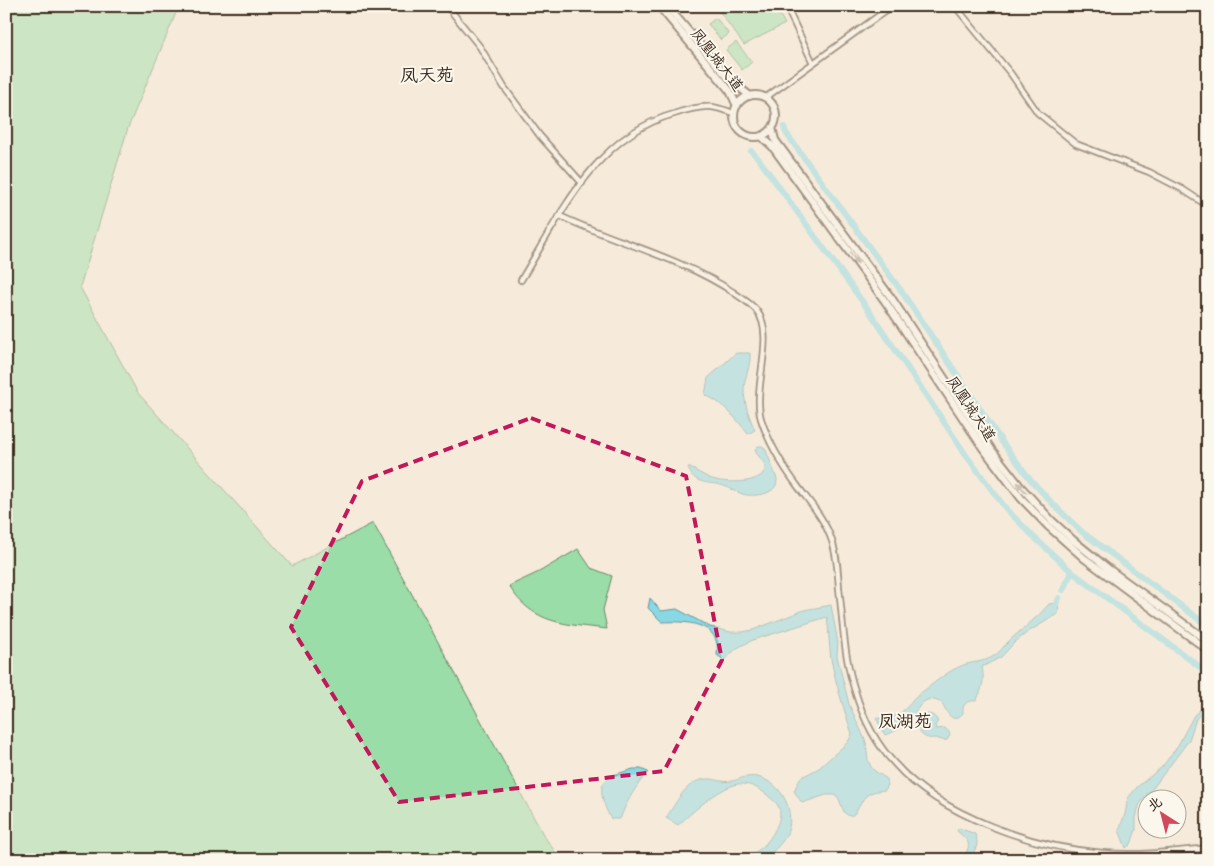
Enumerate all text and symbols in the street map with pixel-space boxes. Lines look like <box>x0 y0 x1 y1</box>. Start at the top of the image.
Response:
street label: 凤凰城大道 <box>687 23 749 95</box>
district label: 凤天苑 <box>400 62 454 86</box>
one-way arrow <box>849 251 859 265</box>
street label: 凤凰城大道 <box>943 371 1001 445</box>
one-way arrow <box>1016 483 1028 495</box>
district label: 凤湖苑 <box>878 708 932 732</box>
north arrow <box>1136 788 1186 838</box>
text: 北 <box>1143 791 1165 815</box>

